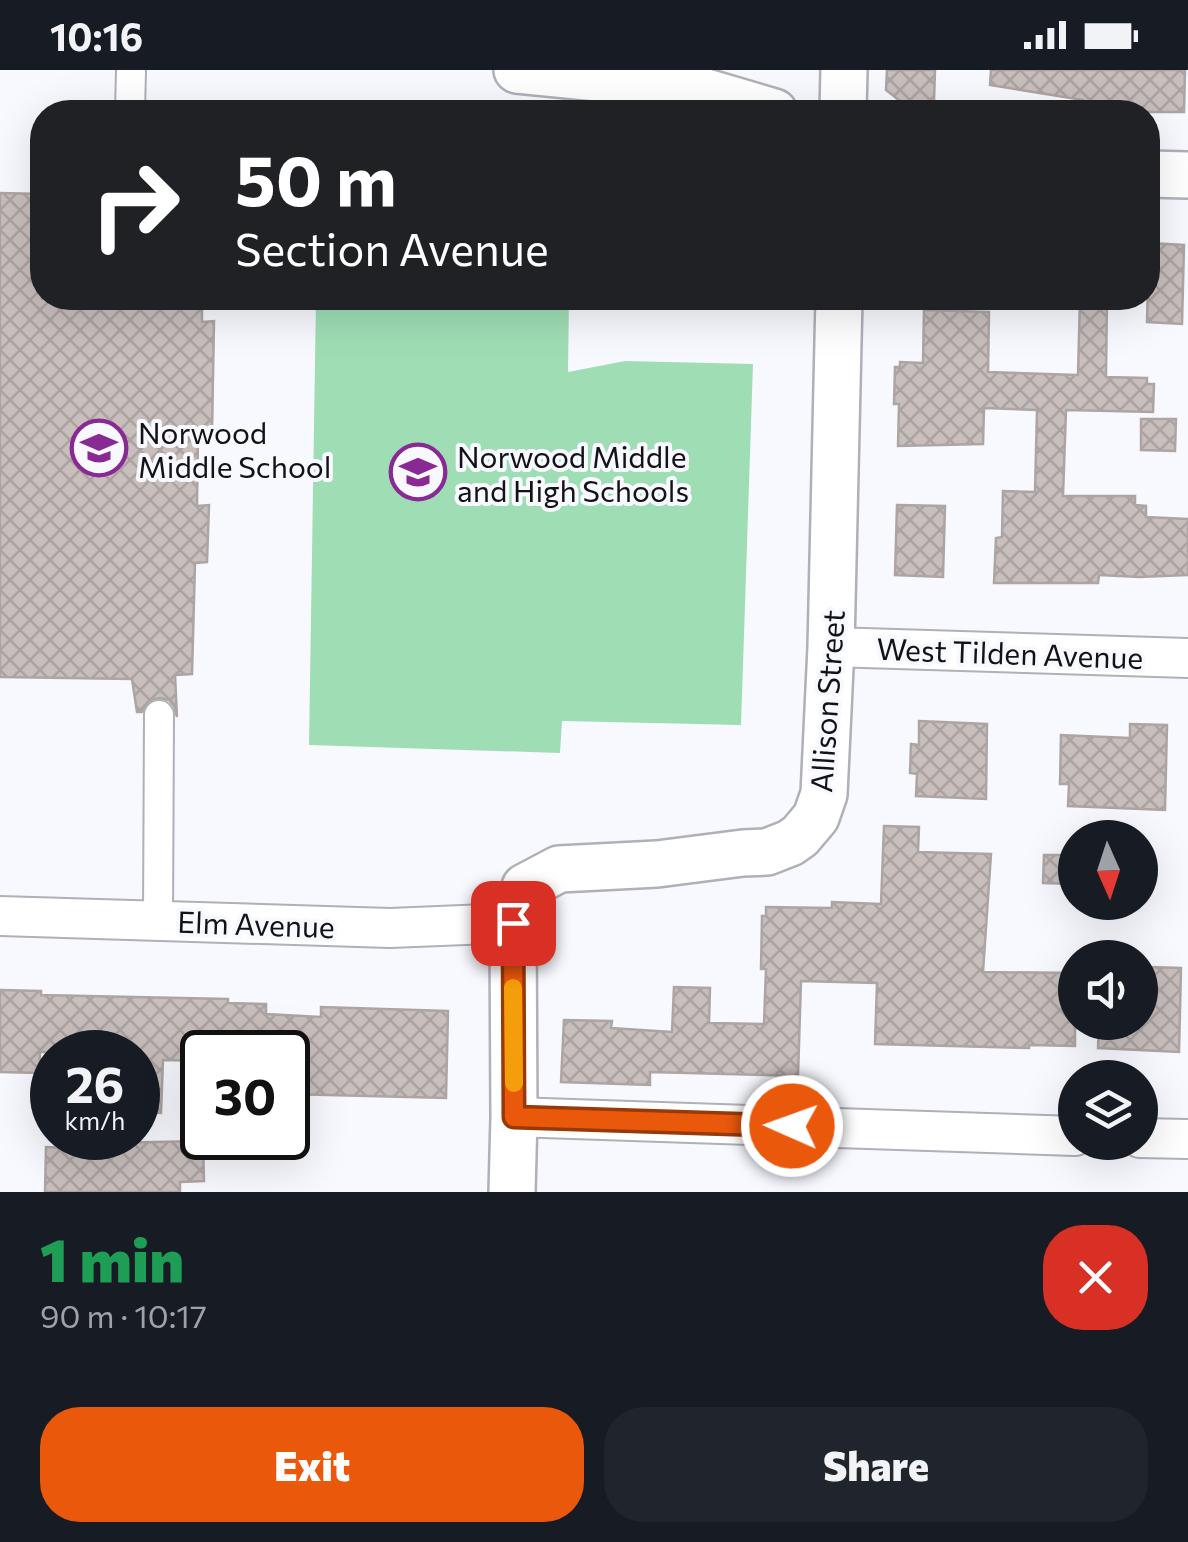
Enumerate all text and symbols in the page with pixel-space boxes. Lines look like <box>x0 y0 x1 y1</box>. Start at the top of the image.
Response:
text: 10:16 <box>50 12 143 59</box>
text: 50 m <box>235 135 397 220</box>
icon: right <box>70 140 200 270</box>
text: Section Avenue <box>235 220 549 275</box>
place label: Norwood Middle School <box>138 413 331 484</box>
school or university icon: Norwood Middle School <box>69 418 129 478</box>
place label: Norwood Middle and High Schools <box>457 437 689 508</box>
school or university icon: Norwood Middle and High Schools <box>388 442 448 502</box>
street label: Allison Street <box>801 608 851 794</box>
street label: West Tilden Avenue <box>876 629 1144 675</box>
north arrow <box>1058 820 1158 920</box>
map controls <box>1058 820 1158 1160</box>
pin <box>471 881 556 966</box>
icon: arrive <box>486 896 541 951</box>
street label: Elm Avenue <box>177 902 335 944</box>
button: sound <box>1058 940 1158 1040</box>
speed limit sign: 30 <box>180 1030 310 1160</box>
text: 26 <box>65 1052 124 1113</box>
button: layers <box>1058 1060 1158 1160</box>
position arrow <box>740 1074 844 1178</box>
text: km/h <box>65 1105 125 1135</box>
text: 1 min <box>40 1221 184 1294</box>
button: close <box>1043 1225 1148 1330</box>
text: 90 m · 10:17 <box>40 1295 207 1335</box>
button: Exit <box>40 1407 584 1522</box>
button: Share <box>604 1407 1148 1522</box>

